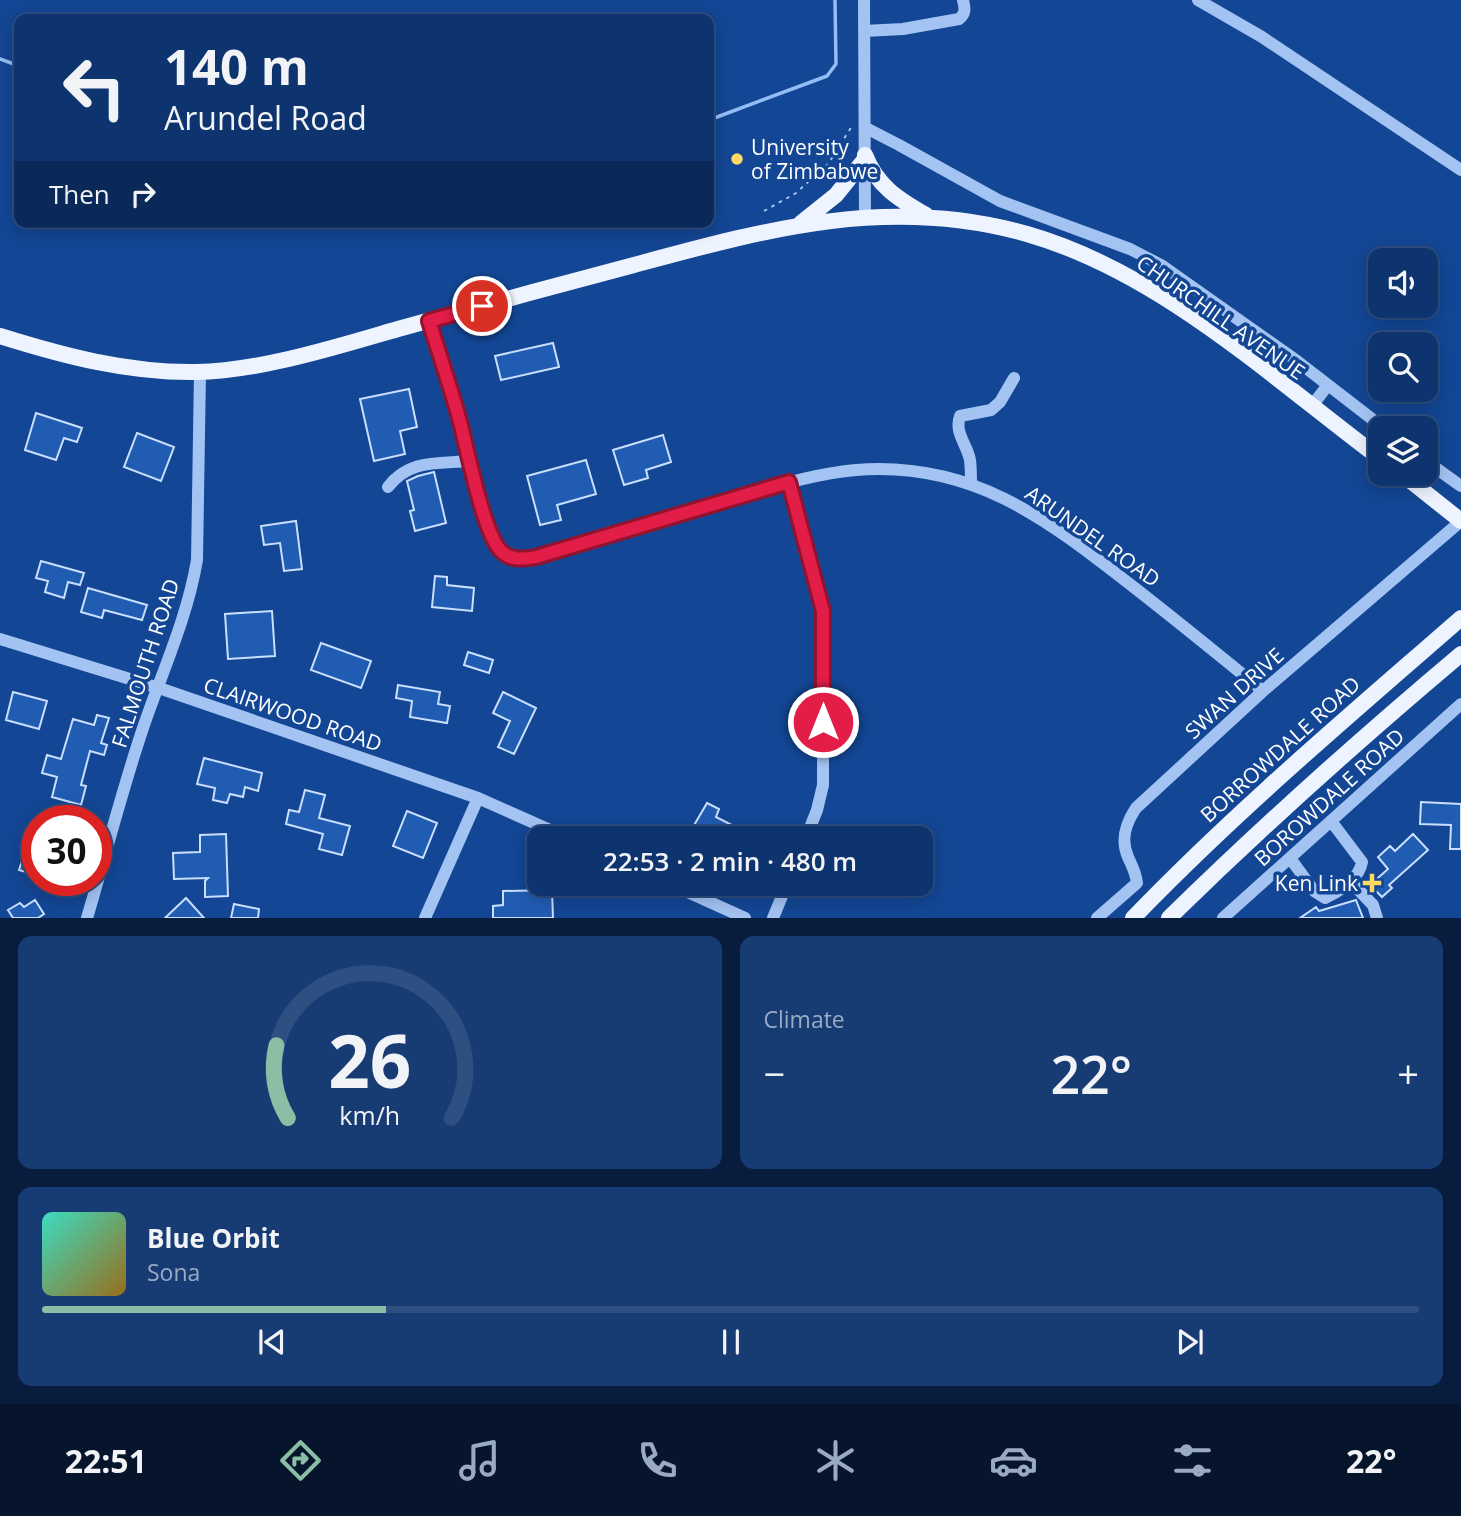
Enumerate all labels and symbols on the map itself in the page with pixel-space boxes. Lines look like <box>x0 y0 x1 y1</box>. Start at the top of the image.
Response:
place label: University of Zimbabwe <box>751 133 878 185</box>
marker: University of Zimbabwe <box>729 151 745 167</box>
street label: CHURCHILL AVENUE <box>1131 248 1311 386</box>
pin <box>452 276 512 336</box>
street label: ARUNDEL ROAD <box>1020 479 1166 593</box>
street label: FALMOUTH ROAD <box>105 575 185 751</box>
street label: SWAN DRIVE <box>1179 641 1289 745</box>
street label: CLAIRWOOD ROAD <box>200 670 386 758</box>
street label: BORROWDALE ROAD <box>1194 670 1366 828</box>
position arrow <box>786 685 860 759</box>
street label: BOROWDALE ROAD <box>1248 722 1410 872</box>
speed limit sign: 30 <box>21 805 112 896</box>
place label: Ken Link <box>1275 869 1358 897</box>
marker: Ken Link <box>1364 875 1380 891</box>

